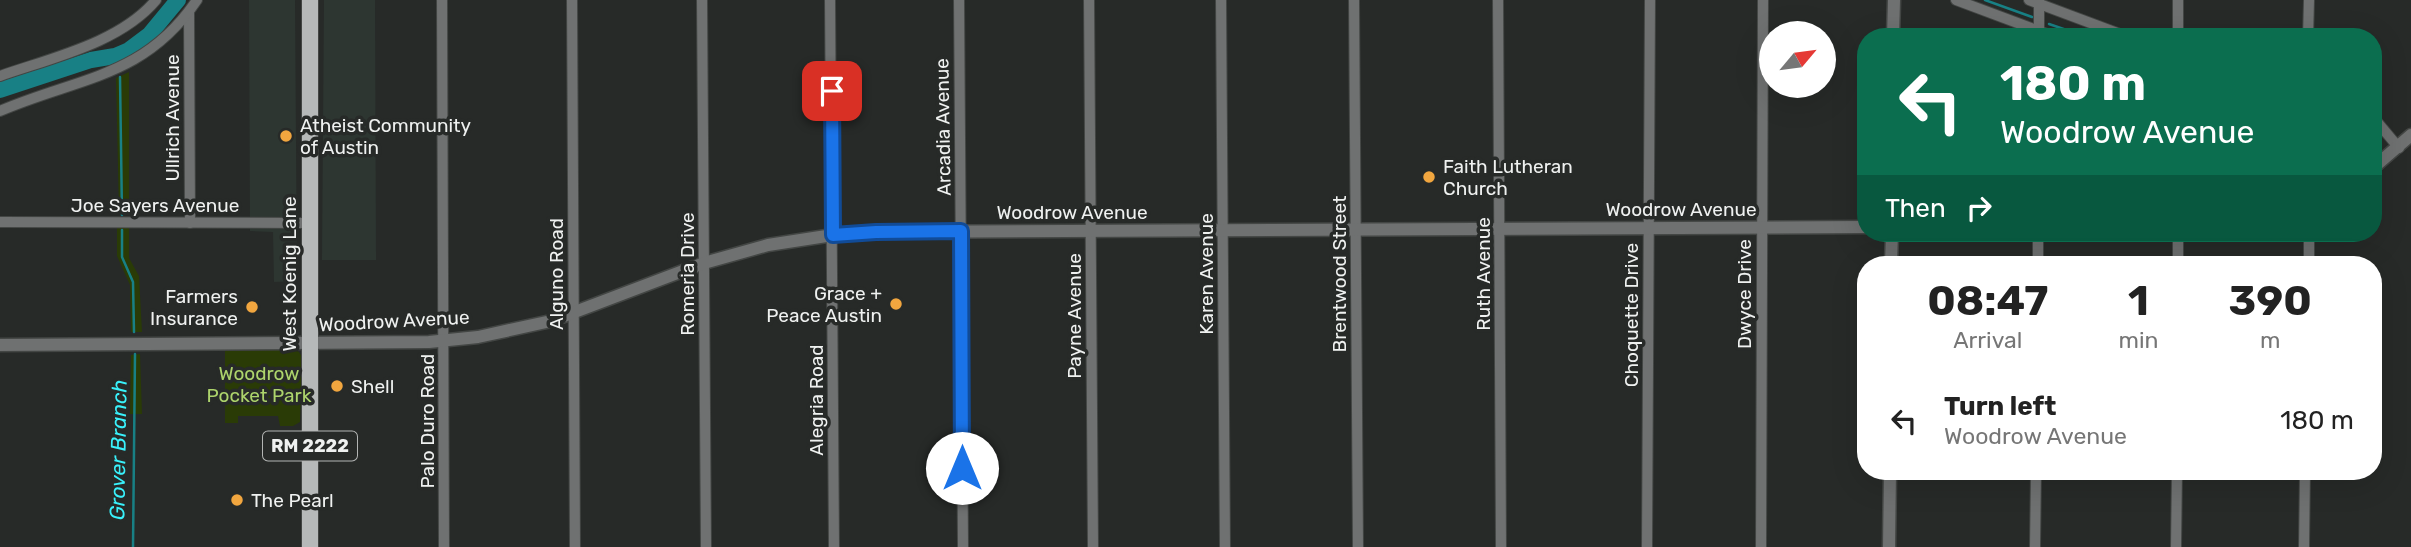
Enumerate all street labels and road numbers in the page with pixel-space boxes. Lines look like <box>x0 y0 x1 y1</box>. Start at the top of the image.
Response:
street label: Ullrich Avenue <box>161 54 184 182</box>
street label: Arcadia Avenue <box>930 58 956 196</box>
street label: Joe Sayers Avenue <box>71 194 239 217</box>
street label: Brentwood Street <box>1328 195 1351 352</box>
street label: West Koenig Lane <box>278 196 301 352</box>
street label: Woodrow Avenue <box>1605 198 1757 221</box>
street label: Woodrow Avenue <box>996 201 1148 224</box>
street label: Romeria Drive <box>676 212 699 336</box>
street label: Karen Avenue <box>1195 213 1218 335</box>
street label: Ruth Avenue <box>1472 217 1495 331</box>
street label: Alguno Road <box>545 218 568 330</box>
street label: Dwyce Drive <box>1733 239 1756 349</box>
street label: Choquette Drive <box>1620 243 1643 387</box>
street label: Payne Avenue <box>1063 253 1086 379</box>
street label: Woodrow Avenue <box>318 306 470 336</box>
street label: Alegria Road <box>805 344 828 456</box>
street label: Palo Duro Road <box>416 354 439 488</box>
road number: RM 2222 <box>263 432 357 461</box>

